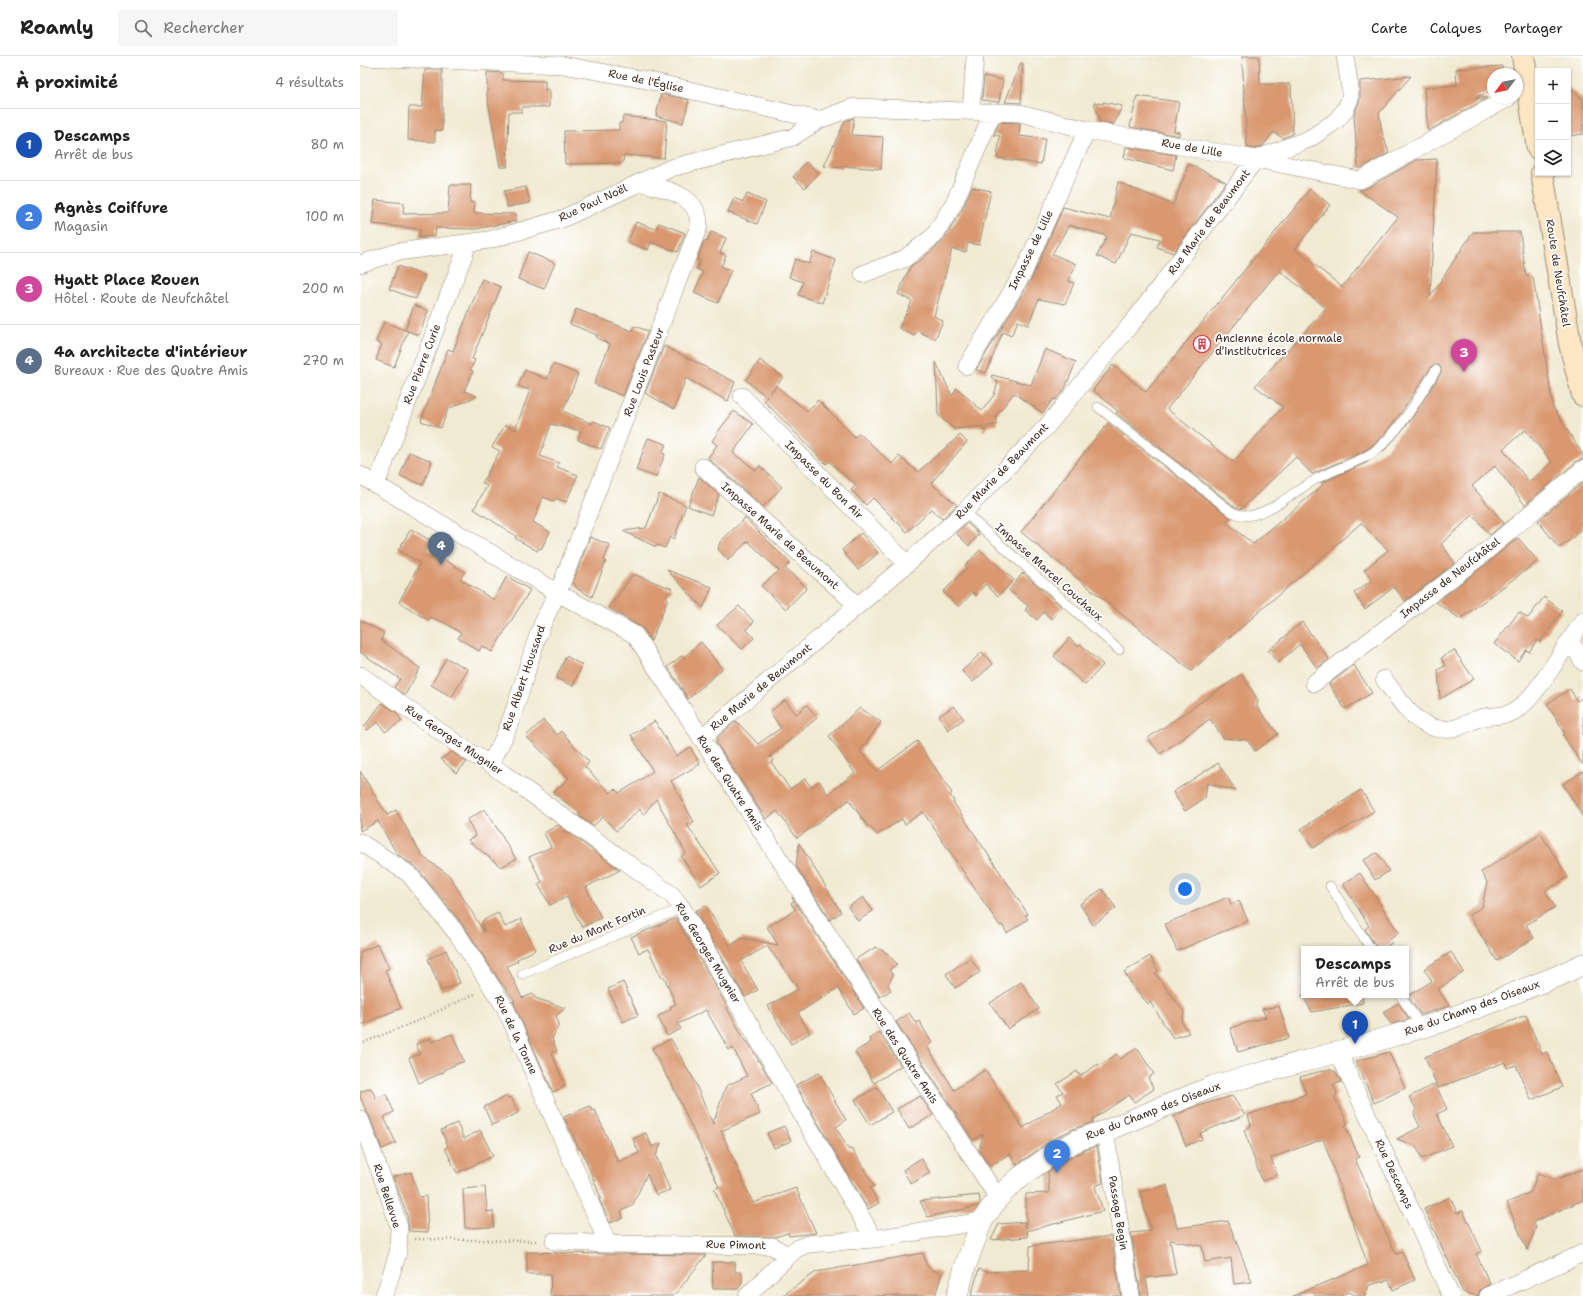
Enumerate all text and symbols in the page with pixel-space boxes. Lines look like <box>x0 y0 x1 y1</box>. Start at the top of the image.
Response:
search box <box>118 10 398 46</box>
text: Roamly <box>20 15 94 40</box>
icon: search <box>132 17 154 39</box>
text: Rechercher <box>164 18 245 38</box>
text: Carte <box>1371 19 1408 37</box>
text: Calques <box>1430 19 1482 37</box>
text: Partager <box>1504 19 1563 37</box>
street label: Rue de l'Église <box>607 65 685 96</box>
north arrow <box>1487 68 1523 104</box>
map controls <box>1535 68 1571 176</box>
button: + <box>1535 68 1571 104</box>
text: À proximité <box>16 71 118 93</box>
text: 4 résultats <box>275 74 344 91</box>
button: − <box>1535 104 1571 140</box>
text: Descamps <box>54 126 130 146</box>
street label: Rue de Lille <box>1160 135 1224 161</box>
text: 1 <box>26 136 32 153</box>
text: 80 m <box>310 136 344 153</box>
button: layers <box>1535 140 1571 176</box>
text: Arrêt de bus <box>54 146 133 163</box>
street label: Rue Marie de Beaumont <box>1164 166 1254 278</box>
street label: Rue Paul Noël <box>556 180 630 225</box>
text: Agnès Coiffure <box>54 198 168 218</box>
text: 2 <box>24 208 34 225</box>
text: 100 m <box>305 208 344 225</box>
street label: Impasse de Lille <box>1005 208 1057 292</box>
text: Magasin <box>54 218 108 235</box>
street label: Route de Neufchâtel <box>1542 218 1574 329</box>
text: Hyatt Place Rouen <box>54 270 199 290</box>
text: 3 <box>24 280 34 297</box>
text: 200 m <box>302 280 344 297</box>
text: Hôtel · Route de Neufchâtel <box>54 290 229 307</box>
street label: Rue Pierre Curie <box>400 322 444 406</box>
street label: Rue Louis Pasteur <box>620 325 668 419</box>
place label: Ancienne école normale d'institutrices <box>1215 331 1342 359</box>
building icon: Ancienne école normale d'institutrices <box>1192 334 1212 354</box>
pin: 3 <box>1451 339 1477 372</box>
text: 4a architecte d'intérieur <box>54 342 248 362</box>
text: 4 <box>24 352 34 369</box>
text: 270 m <box>302 352 344 369</box>
text: Bureaux · Rue des Quatre Amis <box>54 362 248 379</box>
street label: Rue Marie de Beaumont <box>952 419 1052 522</box>
street label: Impasse du Bon Air <box>781 437 867 523</box>
street label: Impasse Marie de Beaumont <box>718 479 842 593</box>
street label: Impasse Marcel Couchaux <box>992 520 1106 624</box>
pin: 4 <box>428 532 454 565</box>
street label: Impasse de Neufchâtel <box>1397 534 1504 622</box>
street label: Rue Albert Houssard <box>499 623 549 733</box>
street label: Rue Marie de Beaumont <box>707 640 815 734</box>
street label: Rue Georges Mugnier <box>402 701 506 779</box>
street label: Rue des Quatre Amis <box>693 732 767 834</box>
your location <box>1175 879 1195 899</box>
street label: Rue Georges Mugnier <box>672 900 744 1006</box>
street label: Rue du Mont Fortin <box>546 903 648 957</box>
popup <box>1301 946 1409 998</box>
text: Descamps <box>1315 954 1391 974</box>
text: Arrêt de bus <box>1315 974 1395 991</box>
street label: Rue du Champ des Oiseaux <box>1402 976 1542 1040</box>
street label: Rue de la Tonne <box>491 993 541 1077</box>
street label: Rue des Quatre Amis <box>868 1005 942 1107</box>
pin: 1 <box>1342 1011 1368 1044</box>
street label: Rue du Champ des Oiseaux <box>1083 1078 1223 1144</box>
street label: Rue Descamps <box>1371 1137 1417 1211</box>
pin: 2 <box>1044 1140 1070 1173</box>
street label: Rue Bellevue <box>369 1162 405 1230</box>
street label: Passage Begin <box>1105 1175 1131 1252</box>
street label: Rue Pimont <box>706 1237 767 1253</box>

